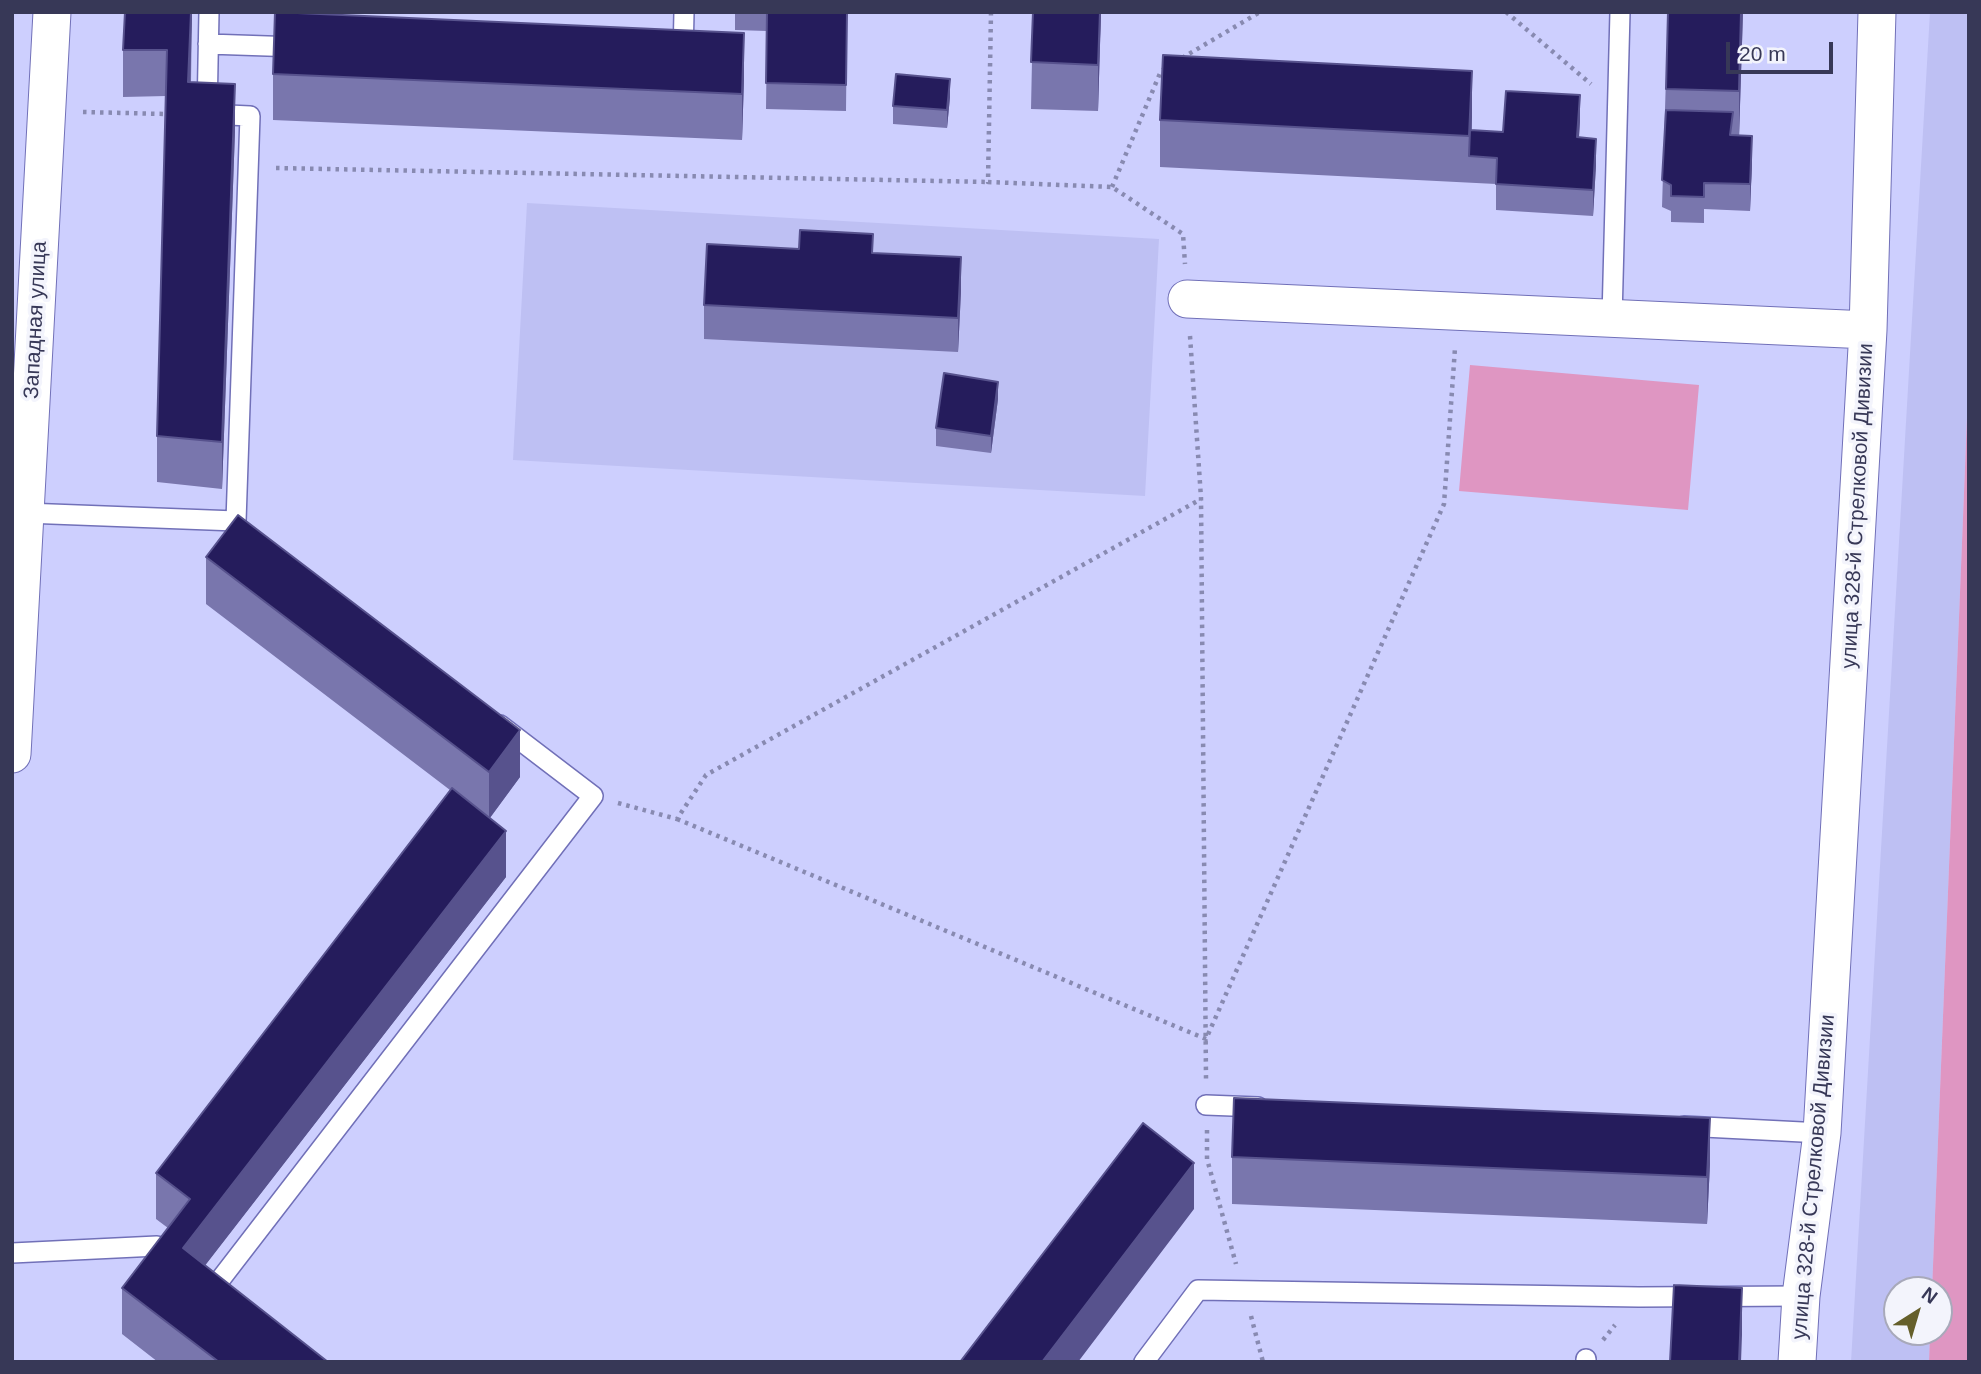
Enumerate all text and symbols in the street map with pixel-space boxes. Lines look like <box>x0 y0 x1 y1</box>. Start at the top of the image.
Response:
scale bar <box>1729 28 1836 72</box>
text: 20 m <box>1739 42 1786 65</box>
street label: Западная улица <box>19 241 53 399</box>
street label: улица 328-й Стрелковой Дивизии <box>1837 343 1879 669</box>
street label: улица 328-й Стрелковой Дивизии <box>1787 1013 1841 1341</box>
north arrow <box>1883 1276 1953 1346</box>
text: N <box>1918 1283 1942 1308</box>

